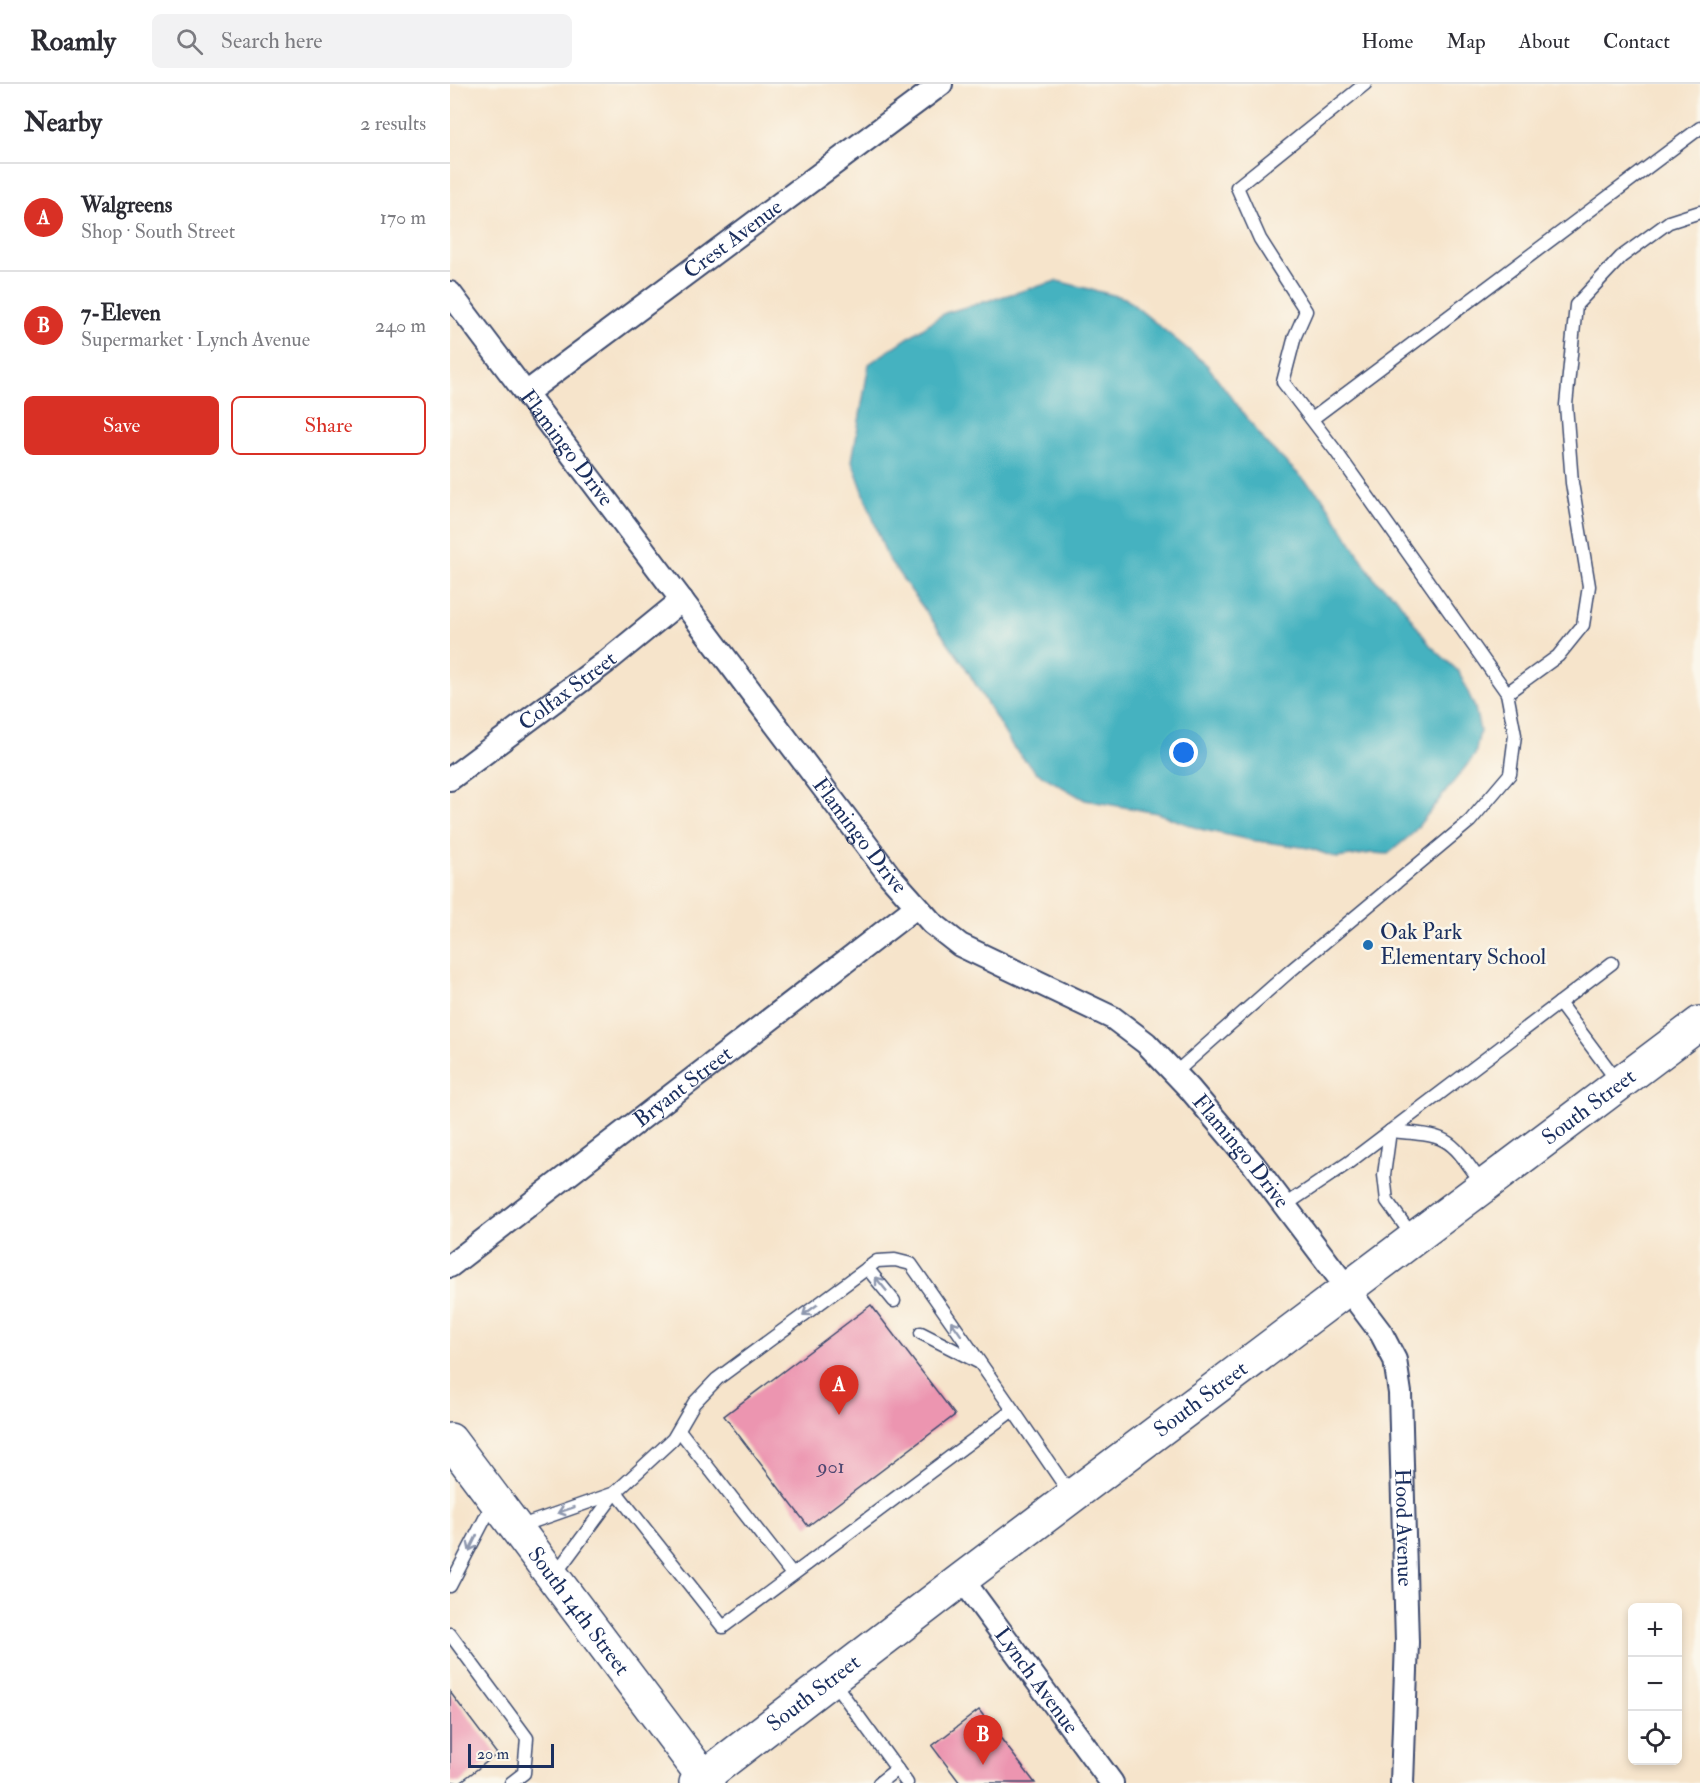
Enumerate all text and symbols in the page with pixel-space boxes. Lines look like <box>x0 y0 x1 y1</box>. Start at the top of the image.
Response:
search box <box>152 14 572 68</box>
text: Roamly <box>30 24 116 59</box>
icon: search <box>173 25 206 58</box>
text: Search here <box>221 27 323 55</box>
text: Home <box>1361 28 1413 55</box>
text: Map <box>1446 28 1486 55</box>
text: About <box>1519 28 1570 55</box>
text: Contact <box>1603 28 1670 55</box>
text: Nearby <box>24 107 102 139</box>
text: 2 results <box>360 111 426 136</box>
text: Walgreens <box>81 191 172 219</box>
street label: Crest Avenue <box>678 193 788 285</box>
text: A <box>37 205 50 230</box>
text: 170 m <box>380 205 426 230</box>
text: Shop · South Street <box>81 219 235 244</box>
text: 7-Eleven <box>81 299 161 327</box>
text: B <box>37 313 50 338</box>
text: 240 m <box>375 313 426 338</box>
text: Supermarket · Lynch Avenue <box>81 327 310 352</box>
street label: Flamingo Drive <box>514 384 620 512</box>
button: Save <box>24 396 219 455</box>
button: Share <box>231 396 426 455</box>
street label: Colfax Street <box>513 645 623 737</box>
your location <box>1169 738 1198 767</box>
street label: Flamingo Drive <box>807 772 913 900</box>
place label: Oak Park Elementary School <box>1380 918 1546 971</box>
marker: Oak Park Elementary School <box>1361 938 1375 952</box>
street label: Bryant Street <box>628 1040 738 1133</box>
street label: South Street <box>1536 1062 1641 1151</box>
street label: Flamingo Drive <box>1186 1088 1296 1214</box>
one-way arrow <box>874 1277 888 1292</box>
one-way arrow <box>803 1304 819 1316</box>
one-way arrow <box>950 1320 962 1336</box>
street label: South Street <box>1148 1355 1253 1444</box>
pin: A <box>820 1366 858 1415</box>
house number: 901 <box>815 1454 845 1479</box>
street label: Hood Avenue <box>1388 1468 1419 1587</box>
one-way arrow <box>557 1505 576 1516</box>
one-way arrow <box>467 1533 478 1551</box>
street label: South 14th Street <box>521 1541 636 1681</box>
map controls <box>1628 1603 1682 1765</box>
button: + <box>1628 1603 1682 1657</box>
street label: Lynch Avenue <box>988 1622 1085 1739</box>
street label: South Street <box>761 1648 866 1738</box>
button: − <box>1628 1657 1682 1711</box>
button: locate <box>1628 1711 1682 1765</box>
pin: B <box>964 1716 1002 1765</box>
scale bar <box>468 1741 554 1768</box>
text: 20 m <box>477 1744 509 1764</box>

